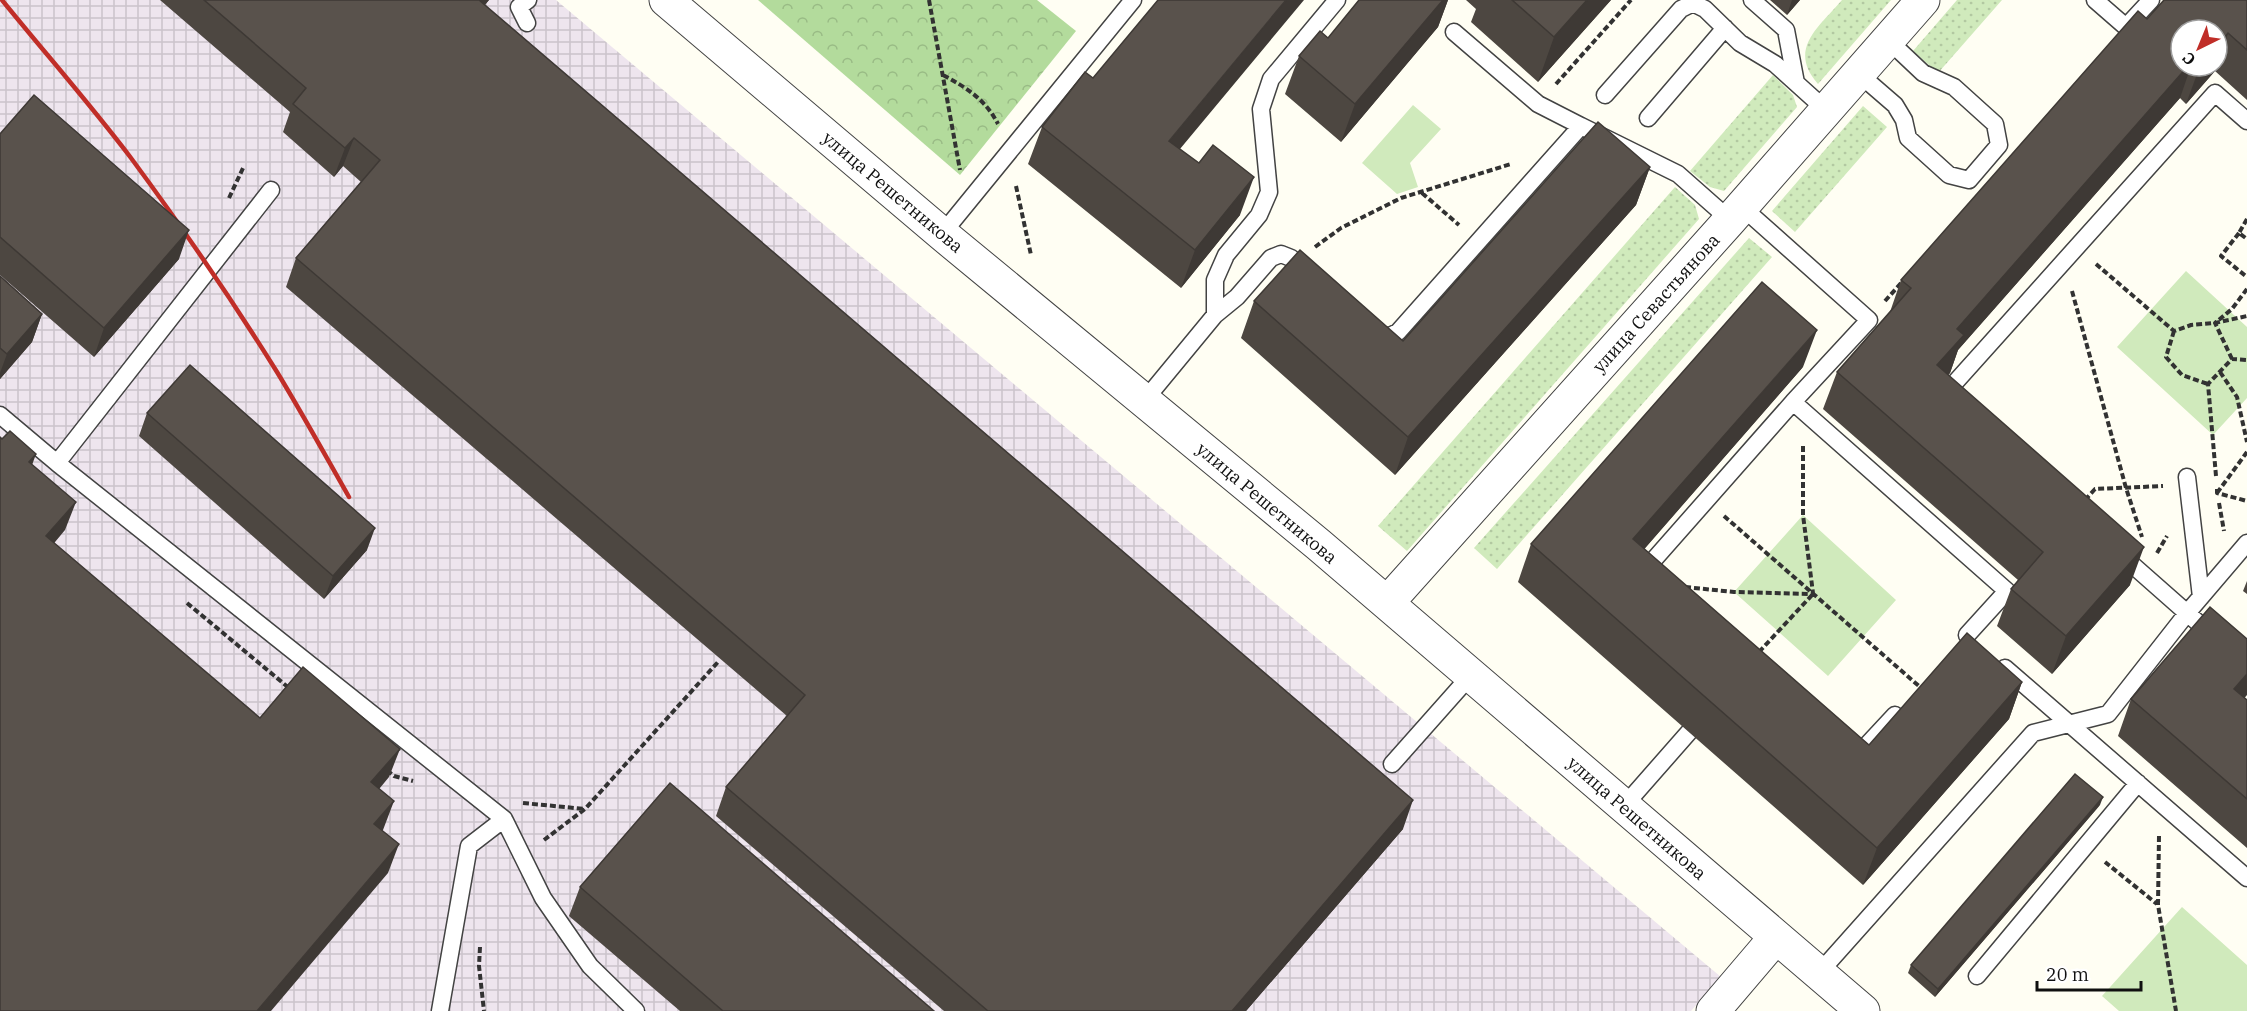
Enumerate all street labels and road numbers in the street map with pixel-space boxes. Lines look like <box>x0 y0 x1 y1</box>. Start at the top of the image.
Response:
street label: улица Решетникова <box>818 126 968 258</box>
street label: улица Севастьянова <box>1587 228 1725 377</box>
street label: улица Решетникова <box>1192 437 1342 569</box>
street label: улица Решетникова <box>1563 751 1711 885</box>

